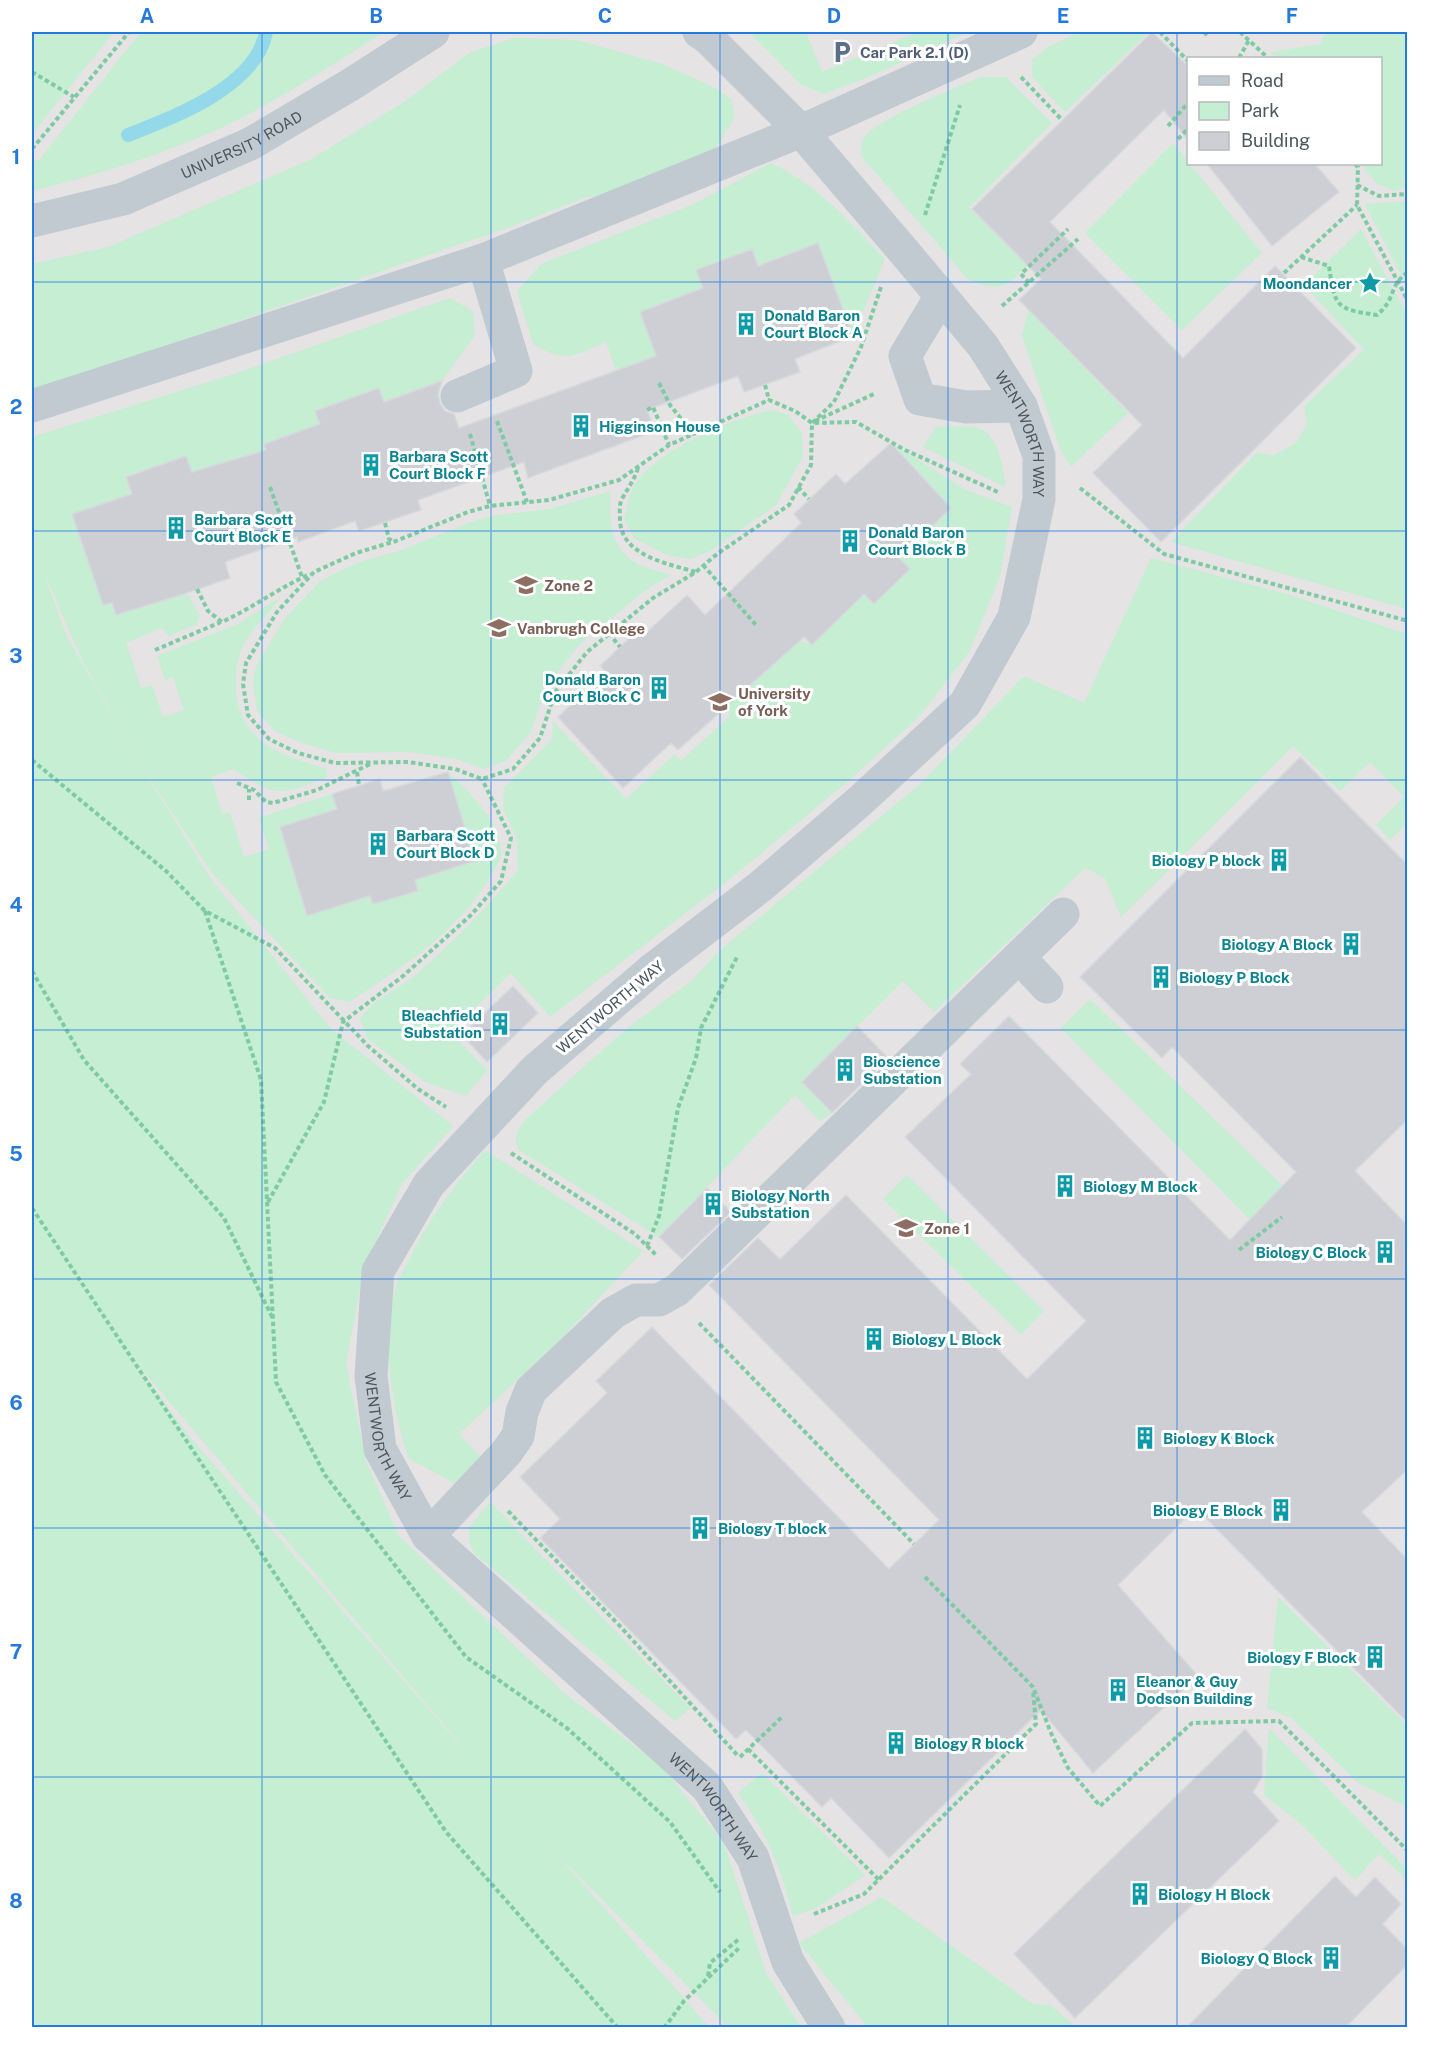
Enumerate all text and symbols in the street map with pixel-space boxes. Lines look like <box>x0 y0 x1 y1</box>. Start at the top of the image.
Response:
text: A <box>140 4 154 28</box>
text: B <box>369 4 383 28</box>
text: C <box>598 4 612 28</box>
text: D <box>827 4 841 28</box>
text: E <box>1057 4 1069 28</box>
text: F <box>1286 4 1298 28</box>
parking icon: Car Park 2.1 (D) <box>829 39 855 65</box>
place label: Car Park 2.1 (D) <box>860 44 969 61</box>
legend <box>1187 57 1382 165</box>
text: Road <box>1241 70 1284 91</box>
text: Park <box>1241 100 1279 121</box>
street label: UNIVERSITY ROAD <box>178 107 305 182</box>
text: Building <box>1241 130 1310 151</box>
text: 1 <box>12 145 20 169</box>
place icon: Moondancer <box>1357 270 1383 296</box>
place label: Moondancer <box>1263 275 1352 292</box>
place label: Donald Baron Court Block A <box>764 307 863 341</box>
building icon: Donald Baron Court Block A <box>733 311 759 337</box>
street label: WENTWORTH WAY <box>992 367 1048 497</box>
text: 2 <box>10 395 22 419</box>
building icon: Higginson House <box>568 413 594 439</box>
place label: Higginson House <box>599 418 720 435</box>
place label: Barbara Scott Court Block F <box>389 448 488 482</box>
building icon: Barbara Scott Court Block F <box>358 452 384 478</box>
place label: Barbara Scott Court Block E <box>194 511 293 545</box>
building icon: Barbara Scott Court Block E <box>163 515 189 541</box>
place label: Donald Baron Court Block B <box>868 524 966 558</box>
building icon: Donald Baron Court Block B <box>837 528 863 554</box>
school or university icon: Zone 2 <box>513 572 539 598</box>
place label: Zone 2 <box>544 577 593 594</box>
school or university icon: Vanbrugh College <box>486 615 512 641</box>
place label: Vanbrugh College <box>517 620 645 637</box>
text: 3 <box>9 644 23 668</box>
place label: Donald Baron Court Block C <box>543 671 641 705</box>
building icon: Donald Baron Court Block C <box>646 675 672 701</box>
place label: University of York <box>738 685 811 719</box>
school or university icon: University of York <box>707 689 733 715</box>
place label: Barbara Scott Court Block D <box>396 827 495 861</box>
building icon: Barbara Scott Court Block D <box>365 831 391 857</box>
building icon: Biology P block <box>1266 847 1292 873</box>
place label: Biology P block <box>1152 852 1261 869</box>
text: 4 <box>9 893 23 917</box>
building icon: Biology A Block <box>1338 931 1364 957</box>
place label: Biology A Block <box>1221 936 1333 953</box>
street label: WENTWORTH WAY <box>553 957 667 1057</box>
building icon: Biology P Block <box>1148 964 1174 990</box>
place label: Biology P Block <box>1179 969 1290 986</box>
place label: Bleachfield Substation <box>401 1007 482 1041</box>
building icon: Bleachfield Substation <box>487 1011 513 1037</box>
place label: Bioscience Substation <box>863 1053 942 1087</box>
building icon: Bioscience Substation <box>832 1057 858 1083</box>
text: 5 <box>9 1142 23 1166</box>
building icon: Biology M Block <box>1052 1173 1078 1199</box>
place label: Biology M Block <box>1083 1178 1198 1195</box>
place label: Biology North Substation <box>731 1187 830 1221</box>
building icon: Biology North Substation <box>700 1191 726 1217</box>
school or university icon: Zone 1 <box>893 1215 919 1241</box>
place label: Zone 1 <box>924 1220 970 1237</box>
building icon: Biology C Block <box>1372 1239 1398 1265</box>
place label: Biology C Block <box>1255 1244 1367 1261</box>
building icon: Biology L Block <box>861 1326 887 1352</box>
place label: Biology L Block <box>892 1331 1002 1348</box>
street label: WENTWORTH WAY <box>362 1371 415 1503</box>
text: 6 <box>9 1391 23 1415</box>
building icon: Biology K Block <box>1132 1425 1158 1451</box>
place label: Biology K Block <box>1163 1430 1275 1447</box>
building icon: Biology E Block <box>1268 1497 1294 1523</box>
place label: Biology E Block <box>1153 1502 1263 1519</box>
building icon: Biology T block <box>687 1515 713 1541</box>
place label: Biology T block <box>718 1520 827 1537</box>
text: 7 <box>10 1640 22 1664</box>
building icon: Biology F Block <box>1362 1644 1388 1670</box>
place label: Biology F Block <box>1247 1649 1357 1666</box>
place label: Eleanor & Guy Dodson Building <box>1136 1673 1253 1707</box>
building icon: Eleanor & Guy Dodson Building <box>1105 1677 1131 1703</box>
building icon: Biology R block <box>883 1730 909 1756</box>
place label: Biology R block <box>914 1735 1024 1752</box>
street label: WENTWORTH WAY <box>666 1749 761 1864</box>
building icon: Biology H Block <box>1127 1881 1153 1907</box>
place label: Biology H Block <box>1158 1886 1271 1903</box>
text: 8 <box>9 1889 23 1913</box>
building icon: Biology Q Block <box>1318 1945 1344 1971</box>
place label: Biology Q Block <box>1201 1950 1313 1967</box>

